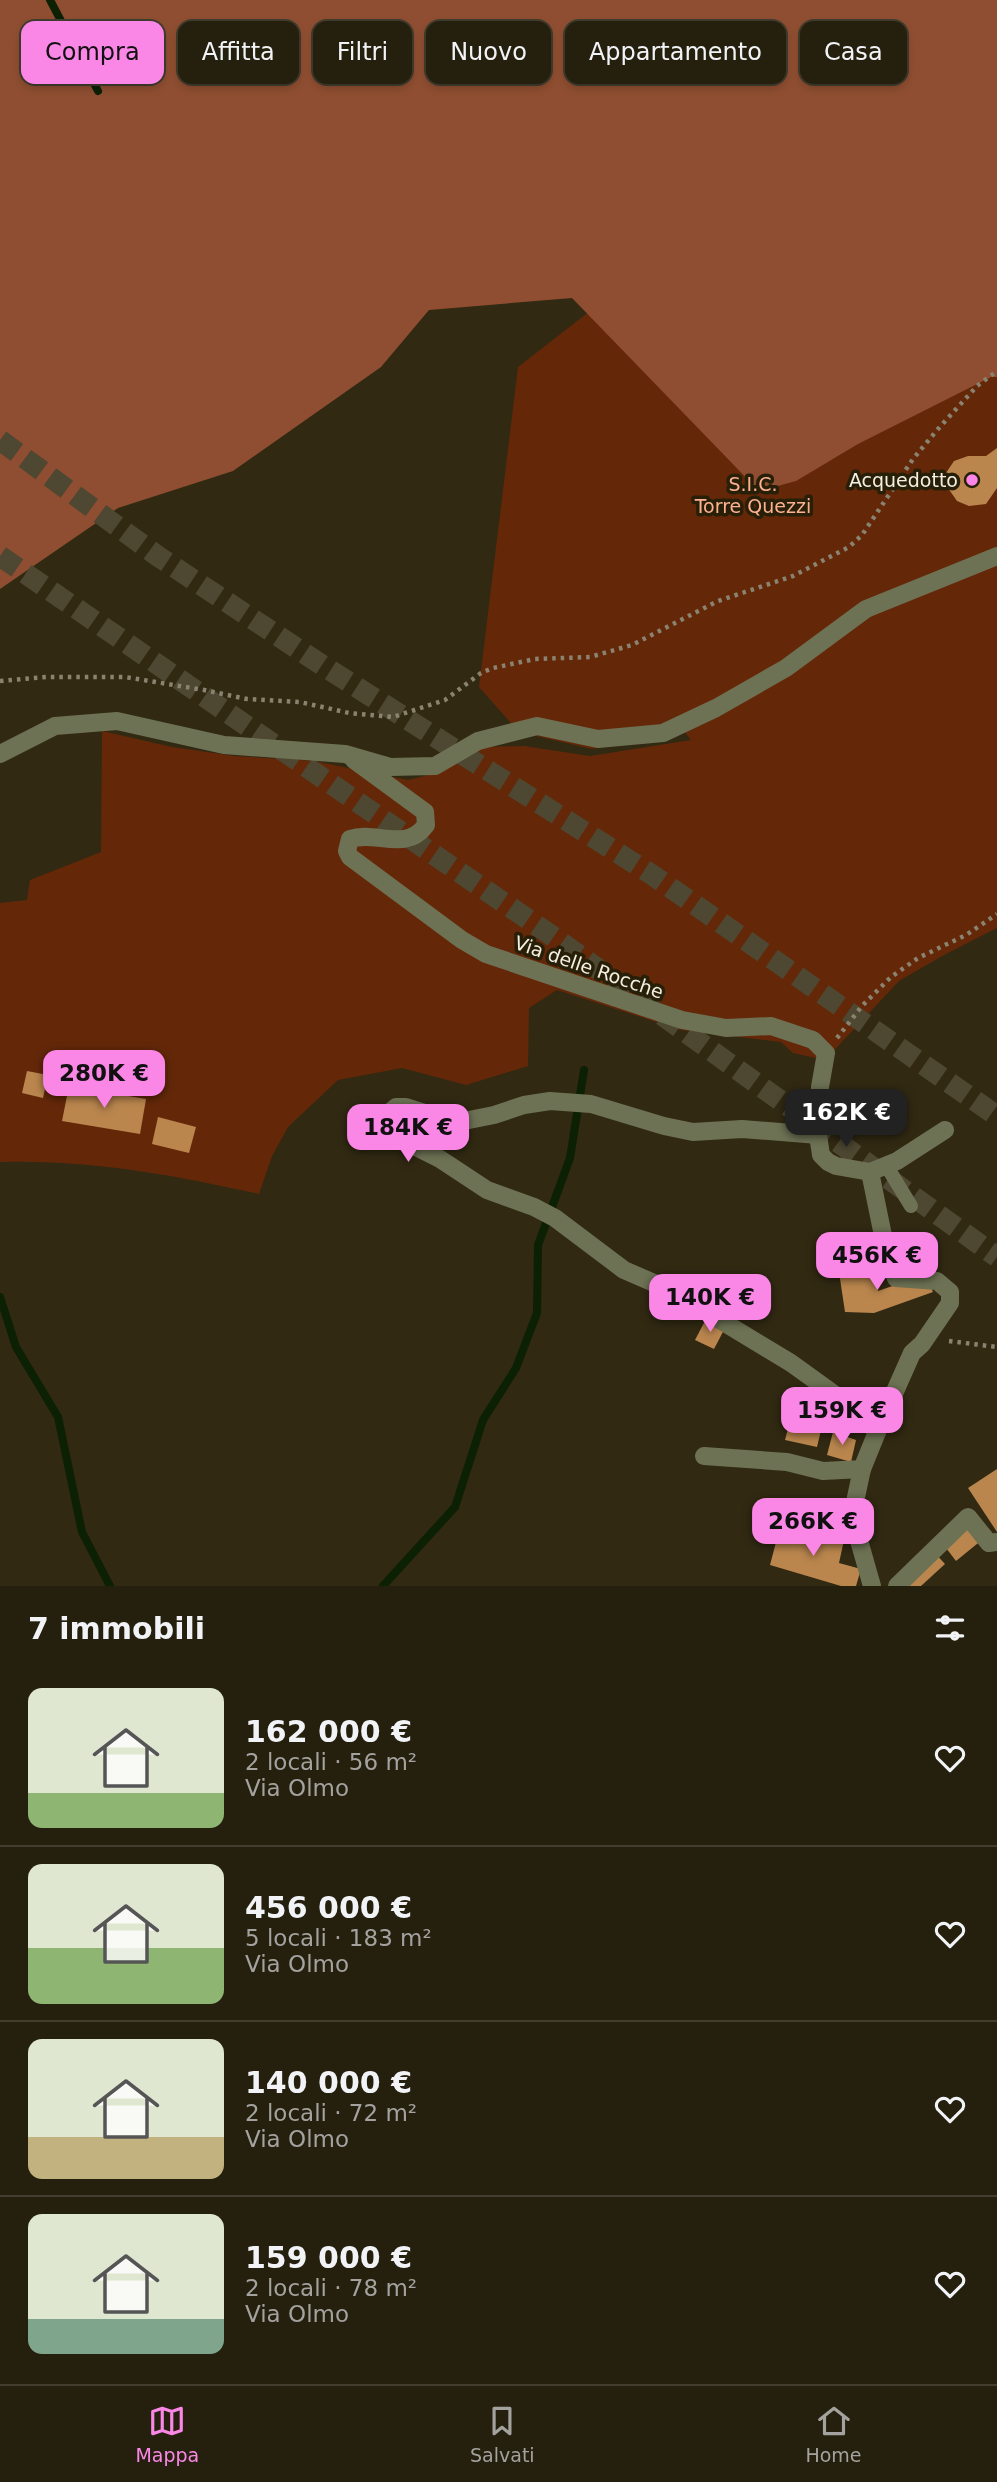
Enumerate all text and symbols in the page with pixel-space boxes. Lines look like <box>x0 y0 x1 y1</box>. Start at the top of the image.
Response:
chip: Compra <box>21 21 164 84</box>
chip: Affitta <box>178 21 299 84</box>
chip: Filtri <box>313 21 412 84</box>
chip: Nuovo <box>426 21 551 84</box>
chip: Appartamento <box>565 21 786 84</box>
chip: Casa <box>800 21 907 84</box>
place label: Acquedotto <box>849 469 958 491</box>
marker: Acquedotto <box>964 472 980 488</box>
park label: S.I.C. Torre Quezzi <box>694 473 811 517</box>
street label: Via delle Rocche <box>512 931 666 1003</box>
pin: 280K € <box>47 1050 161 1110</box>
text: 280K € <box>59 1060 149 1086</box>
pin: 162K € <box>789 1090 903 1149</box>
text: 162K € <box>801 1099 891 1125</box>
pin: 184K € <box>351 1104 465 1164</box>
text: 184K € <box>363 1114 453 1140</box>
pin: 456K € <box>820 1232 934 1292</box>
text: 456K € <box>832 1242 922 1268</box>
pin: 140K € <box>653 1274 767 1334</box>
text: 140K € <box>665 1284 755 1310</box>
pin: 159K € <box>785 1388 899 1447</box>
text: 159K € <box>797 1397 887 1423</box>
pin: 266K € <box>756 1498 870 1558</box>
text: 266K € <box>768 1508 858 1534</box>
icon: filters <box>931 1609 969 1647</box>
text: 7 immobili <box>28 1611 205 1646</box>
text: 162 000 € <box>245 1714 412 1749</box>
icon: home <box>84 1716 168 1800</box>
icon: heart <box>931 1739 969 1777</box>
text: 2 locali · 56 m² <box>245 1749 417 1775</box>
text: Via Olmo <box>245 1775 349 1801</box>
text: 456 000 € <box>245 1890 412 1925</box>
icon: home <box>84 1892 168 1976</box>
icon: heart <box>931 1915 969 1953</box>
text: 5 locali · 183 m² <box>245 1925 432 1951</box>
text: Via Olmo <box>245 1951 349 1977</box>
text: 140 000 € <box>245 2065 412 2100</box>
icon: home <box>84 2067 168 2151</box>
icon: heart <box>931 2090 969 2128</box>
text: 2 locali · 72 m² <box>245 2100 417 2126</box>
text: Via Olmo <box>245 2126 349 2152</box>
text: 159 000 € <box>245 2240 412 2275</box>
icon: home <box>84 2242 168 2326</box>
icon: heart <box>931 2265 969 2303</box>
text: 2 locali · 78 m² <box>245 2275 417 2301</box>
text: Via Olmo <box>245 2301 349 2327</box>
tab: Mappa <box>135 2402 199 2466</box>
tab: Salvati <box>470 2402 535 2466</box>
tab: Home <box>805 2402 862 2466</box>

